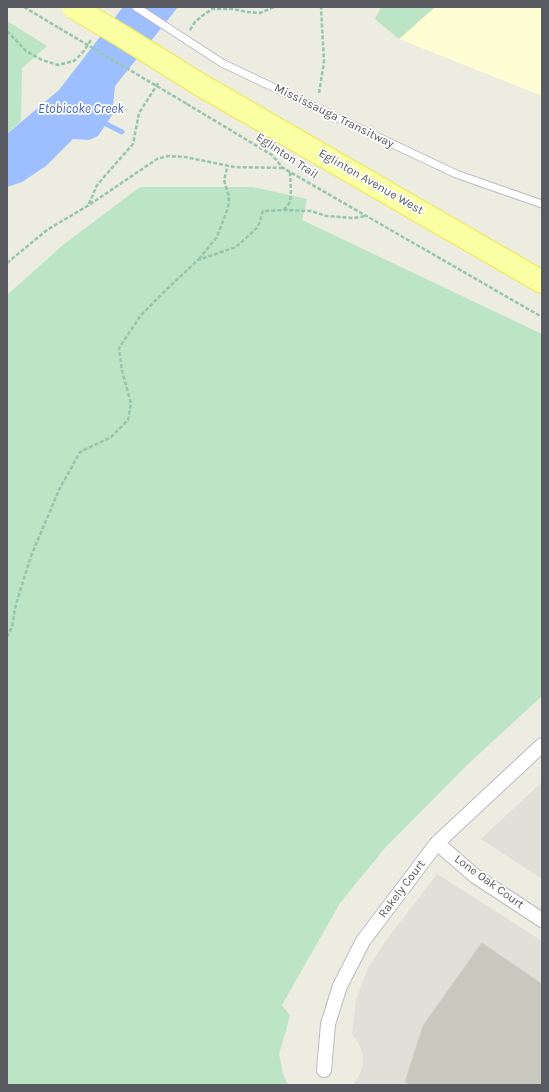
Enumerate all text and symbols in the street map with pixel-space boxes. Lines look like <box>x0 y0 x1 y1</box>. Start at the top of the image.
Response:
street label: Mississauga Transitway <box>272 81 396 151</box>
water label: Etobicoke Creek <box>38 101 124 117</box>
street label: Eglinton Trail <box>253 130 321 182</box>
street label: Eglinton Avenue West <box>316 146 426 218</box>
street label: Lone Oak Court <box>451 852 527 912</box>
street label: Rakely Court <box>376 857 428 921</box>

